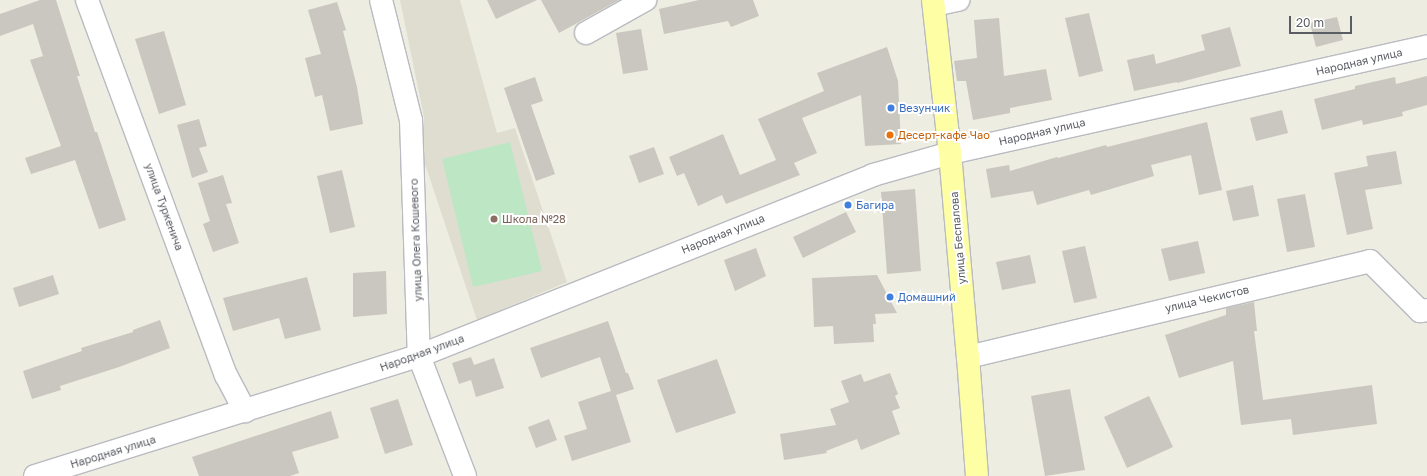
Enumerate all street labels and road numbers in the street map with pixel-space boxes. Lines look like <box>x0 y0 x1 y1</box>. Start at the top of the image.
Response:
street label: Народная улица <box>1314 46 1404 78</box>
street label: Народная улица <box>997 116 1087 148</box>
street label: улица Туркенича <box>142 161 186 253</box>
street label: улица Олега Кошевого <box>407 178 425 302</box>
street label: улица Беспалова <box>947 191 969 285</box>
street label: Народная улица <box>679 211 767 257</box>
street label: улица Чекистов <box>1164 283 1250 315</box>
street label: Народная улица <box>378 332 466 374</box>
street label: Народная улица <box>69 433 157 471</box>

